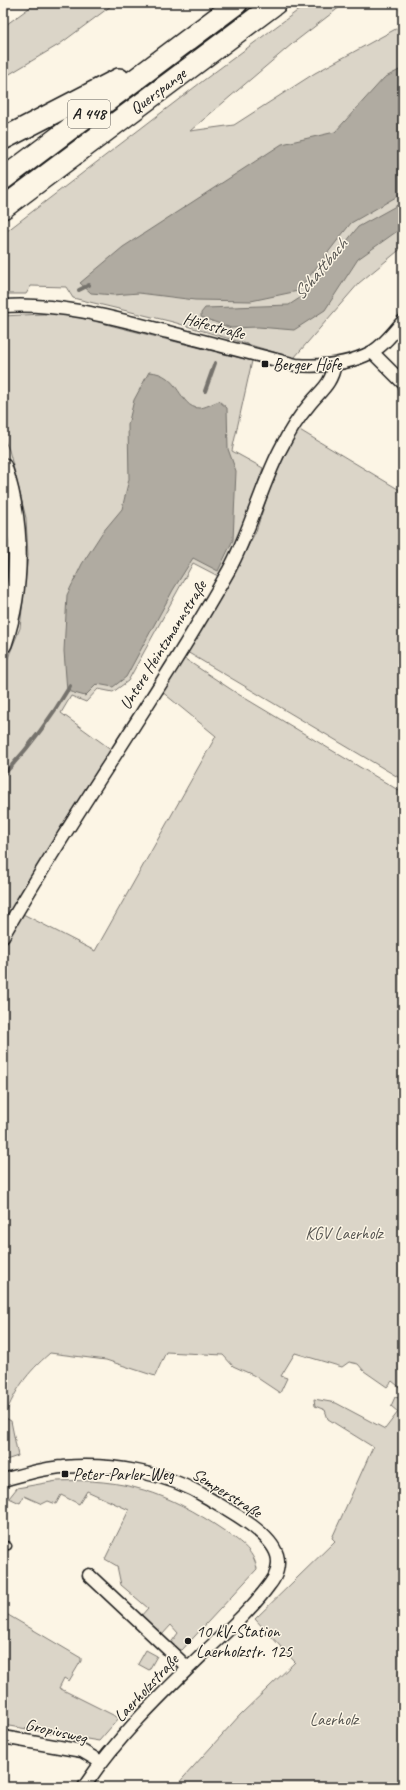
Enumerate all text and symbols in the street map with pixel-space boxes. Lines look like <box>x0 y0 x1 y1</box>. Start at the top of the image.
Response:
street label: Querspange <box>126 62 191 119</box>
road number: A 448 <box>68 100 110 128</box>
water label: Schattbach <box>288 233 353 304</box>
street label: Höfestraße <box>181 308 248 345</box>
place label: Berger Höfe <box>273 354 343 375</box>
marker: Berger Höfe <box>260 359 270 369</box>
street label: Untere Heintzmannstraße <box>115 575 212 713</box>
park label: KGV Laerholz <box>305 1223 384 1244</box>
street label: Semperstraße <box>188 1463 267 1523</box>
place label: Peter-Parler-Weg <box>73 1464 175 1485</box>
marker: Peter-Parler-Weg <box>60 1469 70 1479</box>
place label: 10 kV-Station Laerholzstr. 125 <box>196 1621 294 1662</box>
marker: 10 kV-Station Laerholzstr. 125 <box>183 1636 193 1646</box>
street label: Laerholzstraße <box>109 1649 184 1726</box>
park label: Laerholz <box>310 1709 360 1730</box>
street label: Gropiusweg <box>23 1714 91 1749</box>

